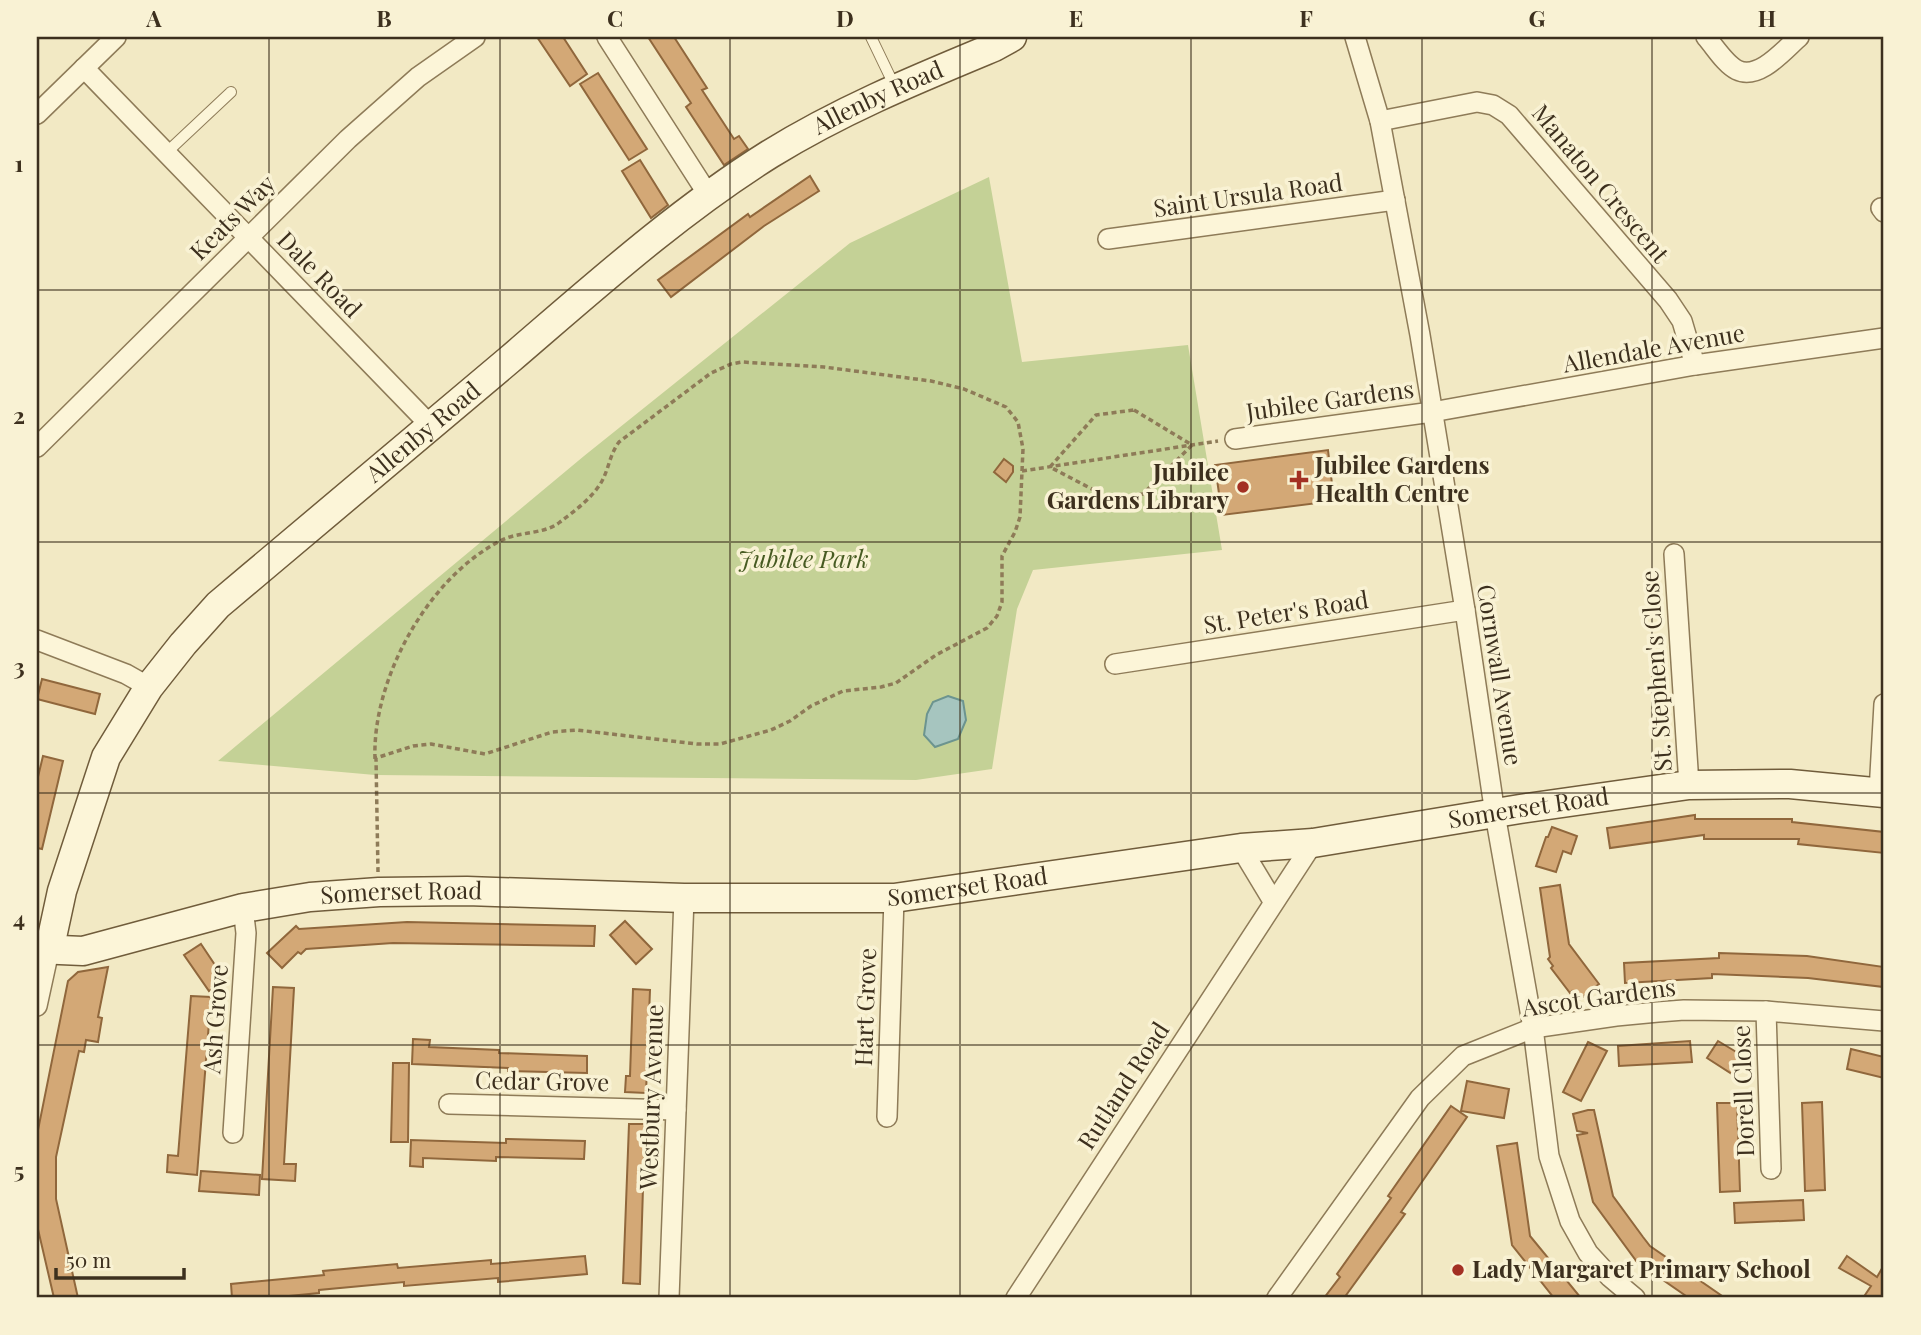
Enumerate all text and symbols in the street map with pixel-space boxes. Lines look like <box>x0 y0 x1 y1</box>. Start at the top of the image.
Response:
text: A <box>145 2 162 33</box>
text: B <box>376 2 392 33</box>
text: C <box>607 2 623 33</box>
text: D <box>836 2 854 33</box>
text: E <box>1069 2 1083 33</box>
text: F <box>1299 2 1313 33</box>
text: G <box>1529 2 1546 33</box>
text: H <box>1758 2 1776 33</box>
street label: Allenby Road <box>805 52 948 141</box>
street label: Manaton Crescent <box>1526 97 1677 269</box>
text: 1 <box>15 147 24 178</box>
street label: Saint Ursula Road <box>1151 165 1344 223</box>
street label: Keats Way <box>182 167 281 266</box>
street label: Dale Road <box>271 223 370 324</box>
street label: Allendale Avenue <box>1559 315 1747 379</box>
street label: Jubilee Gardens <box>1243 371 1416 427</box>
street label: Allenby Road <box>357 373 486 489</box>
text: 2 <box>13 399 25 430</box>
place label: Jubilee Gardens Health Centre <box>1314 448 1490 508</box>
place label: Jubilee Gardens Library <box>1047 455 1230 515</box>
marker: Jubilee Gardens Health Centre <box>1289 470 1309 490</box>
marker: Jubilee Gardens Library <box>1235 479 1251 495</box>
park label: Jubilee Park <box>738 542 869 574</box>
street label: St. Stephen's Close <box>1632 570 1678 773</box>
street label: St. Peter's Road <box>1201 582 1370 640</box>
street label: Cornwall Avenue <box>1471 582 1531 767</box>
text: 3 <box>13 650 25 681</box>
street label: Somerset Road <box>1446 779 1611 835</box>
street label: Somerset Road <box>887 858 1049 912</box>
street label: Somerset Road <box>319 873 483 910</box>
text: 4 <box>13 902 25 933</box>
street label: Hart Grove <box>846 947 882 1067</box>
street label: Ash Grove <box>194 963 234 1076</box>
street label: Ascot Gardens <box>1519 969 1678 1023</box>
street label: Westbury Avenue <box>631 1004 669 1191</box>
street label: Rutland Road <box>1069 1015 1175 1155</box>
street label: Dorell Close <box>1724 1025 1760 1157</box>
street label: Cedar Grove <box>475 1063 610 1097</box>
text: 5 <box>14 1154 24 1185</box>
scale bar <box>56 1237 184 1281</box>
text: 50 m <box>66 1245 112 1273</box>
place label: Lady Margaret Primary School <box>1472 1252 1811 1284</box>
marker: Lady Margaret Primary School <box>1450 1262 1466 1278</box>

